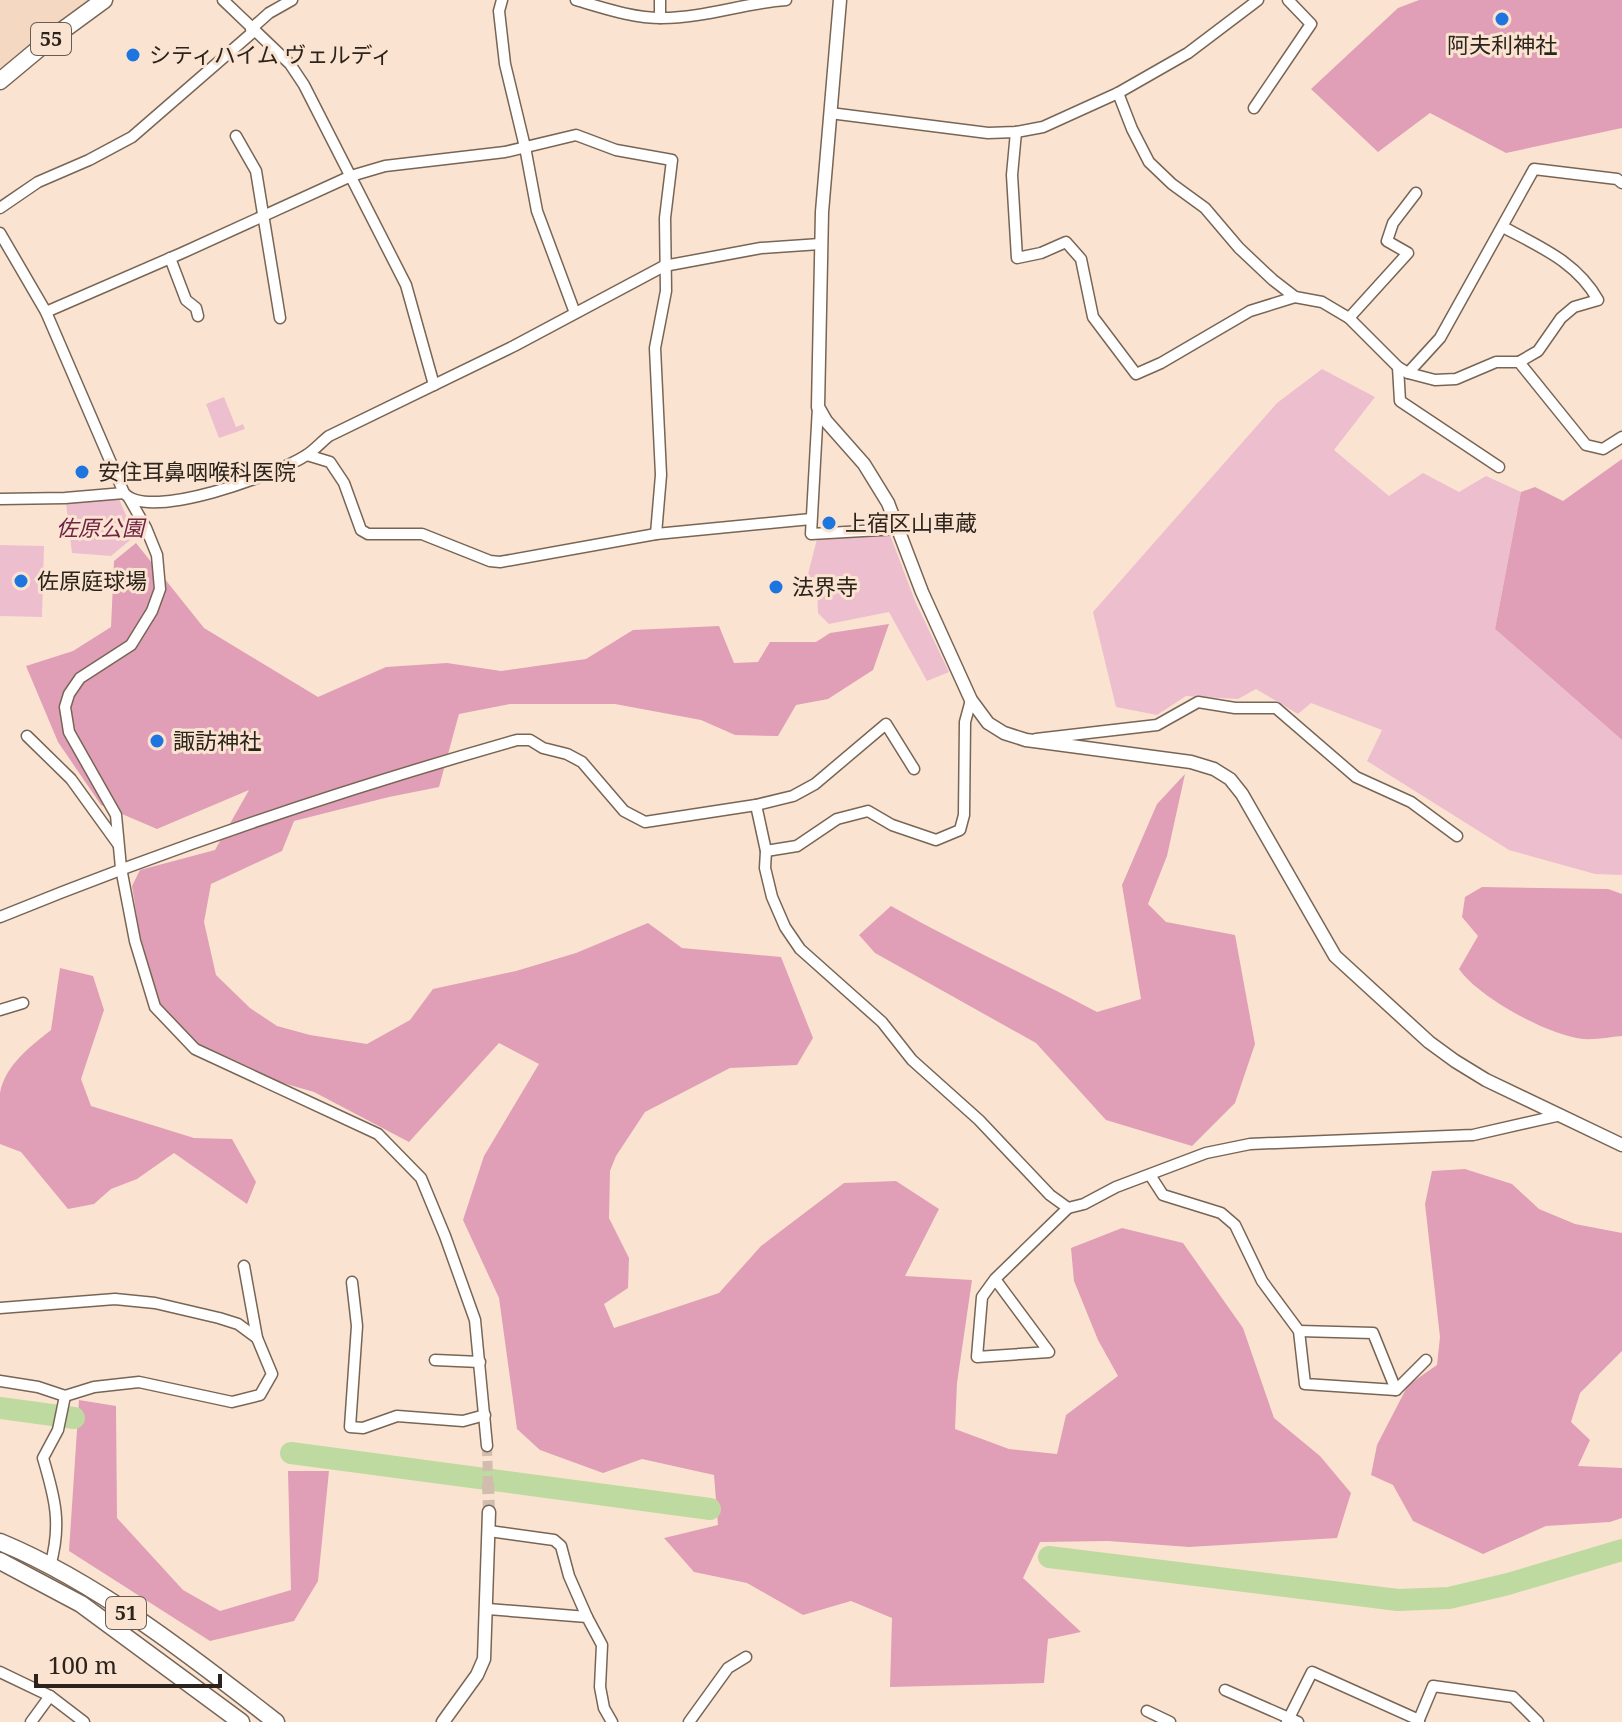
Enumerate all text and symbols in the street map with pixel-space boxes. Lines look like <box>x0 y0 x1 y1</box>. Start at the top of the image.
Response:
marker: 阿夫利神社 <box>1493 10 1511 28</box>
road number: 55 <box>31 23 71 55</box>
place label: 阿夫利神社 <box>1447 29 1557 59</box>
place label: シティハイム ヴェルディ <box>149 39 393 69</box>
marker: シティハイム ヴェルディ <box>124 46 142 64</box>
place label: 安住耳鼻咽喉科医院 <box>98 456 296 486</box>
marker: 安住耳鼻咽喉科医院 <box>73 463 91 481</box>
place label: 上宿区山車蔵 <box>845 507 977 537</box>
park label: 佐原公園 <box>56 512 147 542</box>
marker: 上宿区山車蔵 <box>820 514 838 532</box>
place label: 佐原庭球場 <box>37 565 147 595</box>
place label: 法界寺 <box>792 571 858 601</box>
marker: 佐原庭球場 <box>12 572 30 590</box>
marker: 法界寺 <box>767 578 785 596</box>
place label: 諏訪神社 <box>173 725 261 755</box>
marker: 諏訪神社 <box>148 732 166 750</box>
road number: 51 <box>106 1597 146 1629</box>
scale bar <box>36 1638 220 1688</box>
text: 100 m <box>48 1648 117 1681</box>

